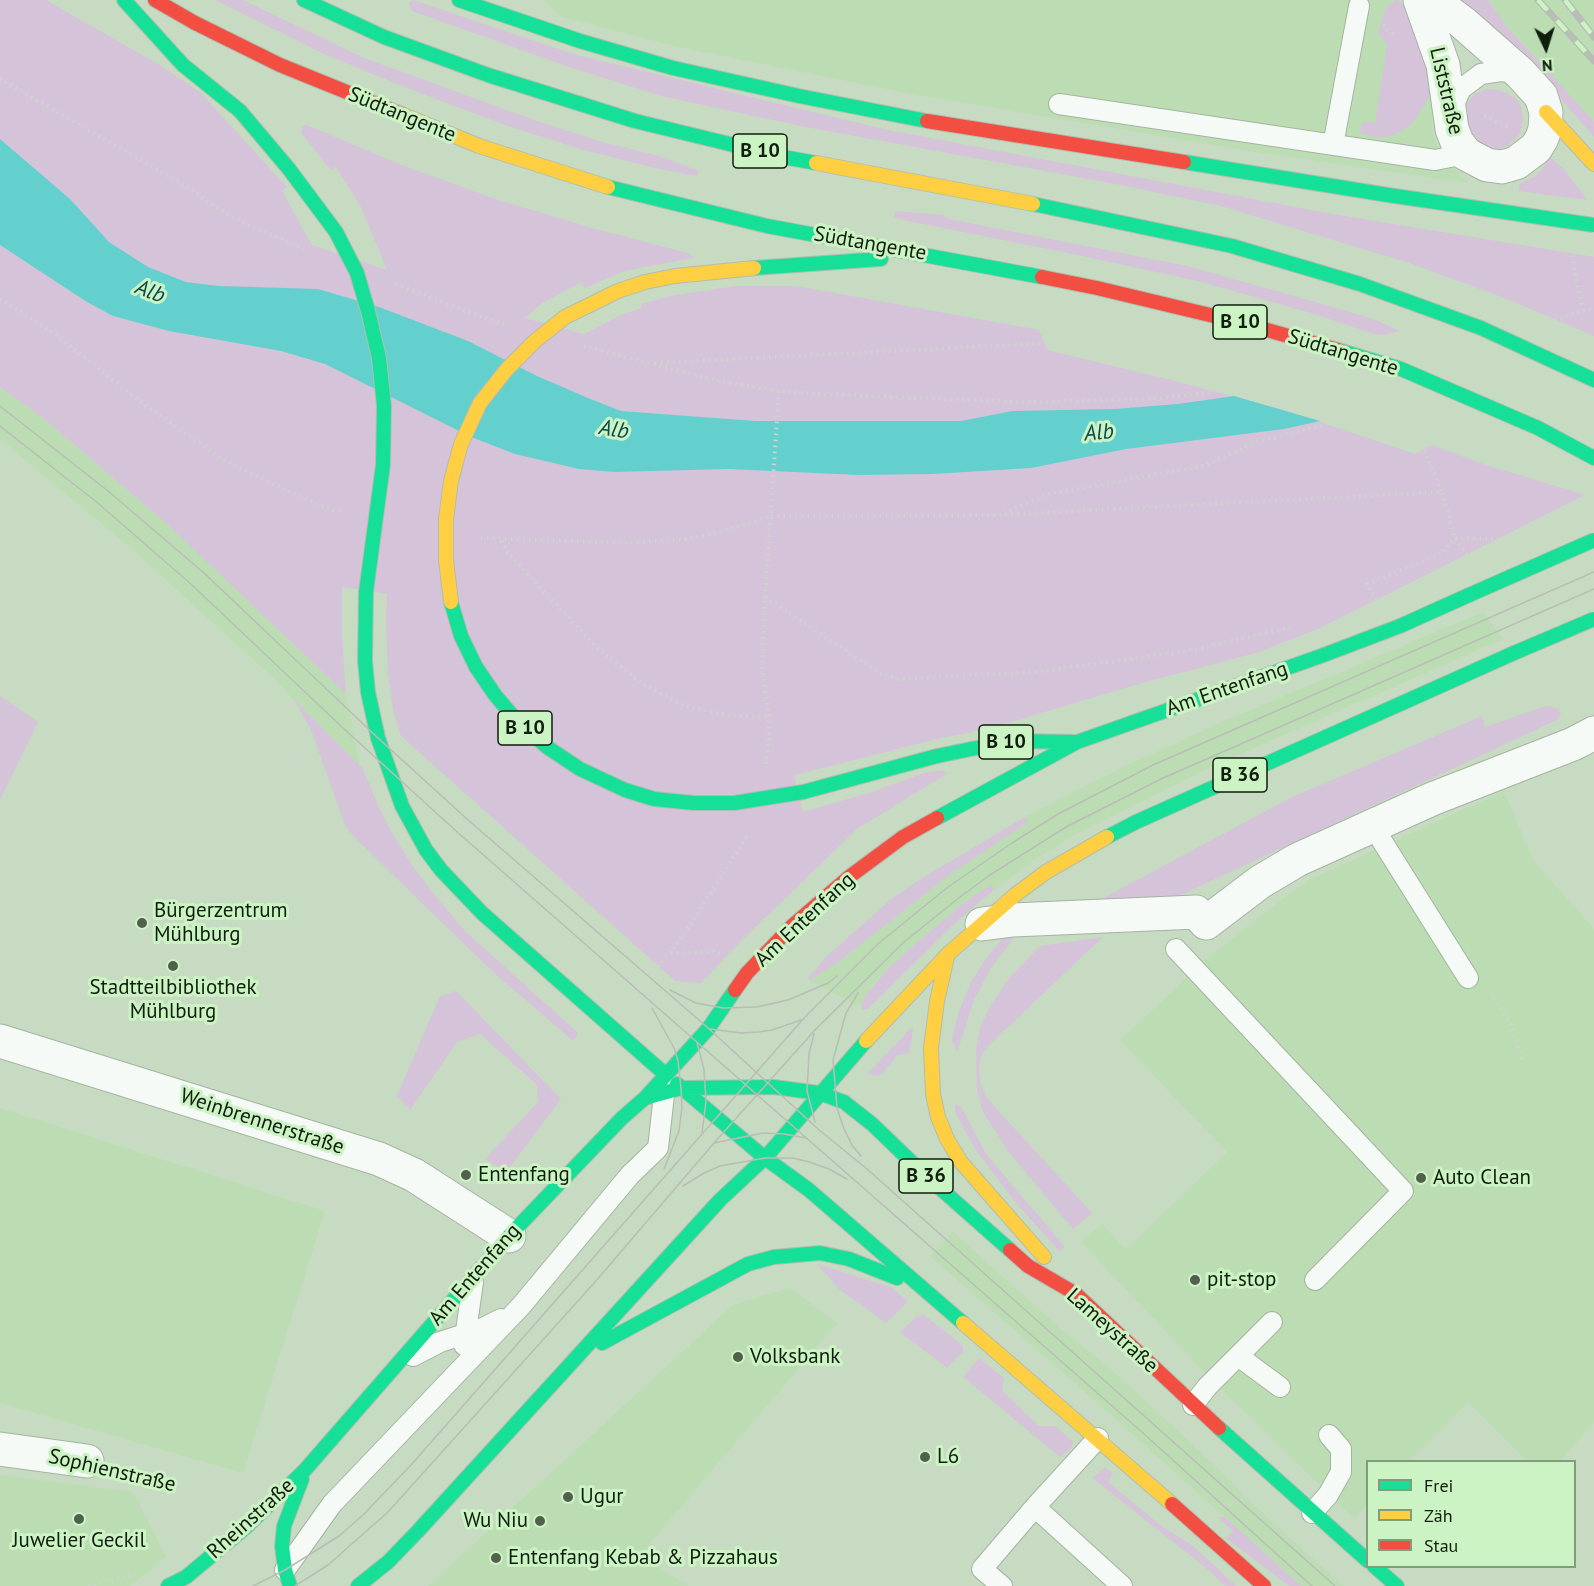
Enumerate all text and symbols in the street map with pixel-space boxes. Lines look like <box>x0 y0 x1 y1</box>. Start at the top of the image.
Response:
north arrow <box>1516 18 1576 78</box>
street label: Liststraße <box>1424 45 1468 137</box>
text: N <box>1541 56 1553 76</box>
street label: Südtangente <box>345 82 459 148</box>
road number: B 10 <box>733 134 787 168</box>
street label: Südtangente <box>812 222 928 266</box>
water label: Alb <box>131 274 169 310</box>
road number: B 10 <box>1213 305 1267 339</box>
street label: Südtangente <box>1285 324 1401 382</box>
water label: Alb <box>597 414 631 446</box>
water label: Alb <box>1083 419 1115 447</box>
street label: Am Entenfang <box>1163 656 1291 722</box>
road number: B 10 <box>498 711 552 745</box>
road number: B 10 <box>979 725 1033 759</box>
road number: B 36 <box>1213 758 1267 792</box>
street label: Am Entenfang <box>750 868 860 972</box>
place label: Bürgerzentrum Mühlburg <box>154 898 288 948</box>
marker: Bürgerzentrum Mühlburg <box>135 916 149 930</box>
marker: Stadtteilbibliothek Mühlburg <box>166 959 180 973</box>
place label: Stadtteilbibliothek Mühlburg <box>89 975 257 1025</box>
street label: Weinbrennerstraße <box>177 1084 347 1160</box>
road number: B 36 <box>899 1159 953 1193</box>
place label: Entenfang <box>478 1162 570 1188</box>
place label: Auto Clean <box>1433 1165 1531 1191</box>
marker: Entenfang <box>459 1168 473 1182</box>
marker: Auto Clean <box>1414 1171 1428 1185</box>
street label: Am Entenfang <box>424 1219 526 1331</box>
place label: pit-stop <box>1207 1267 1276 1293</box>
marker: pit-stop <box>1188 1273 1202 1287</box>
street label: Lameystraße <box>1061 1283 1163 1379</box>
place label: Volksbank <box>750 1344 840 1370</box>
marker: Volksbank <box>731 1350 745 1364</box>
street label: Sophienstraße <box>46 1444 178 1498</box>
place label: L6 <box>937 1444 959 1470</box>
marker: L6 <box>918 1450 932 1464</box>
legend <box>1366 1460 1576 1568</box>
street label: Rheinstraße <box>202 1473 300 1565</box>
text: Frei <box>1424 1474 1453 1497</box>
place label: Ugur <box>580 1484 623 1510</box>
marker: Ugur <box>561 1490 575 1504</box>
text: Zäh <box>1424 1504 1453 1527</box>
place label: Wu Niu <box>463 1508 528 1534</box>
marker: Juwelier Geckil <box>72 1512 86 1526</box>
marker: Wu Niu <box>533 1514 547 1528</box>
place label: Juwelier Geckil <box>12 1528 146 1554</box>
text: Stau <box>1424 1534 1458 1557</box>
place label: Entenfang Kebab & Pizzahaus <box>508 1545 778 1571</box>
marker: Entenfang Kebab & Pizzahaus <box>489 1551 503 1565</box>

